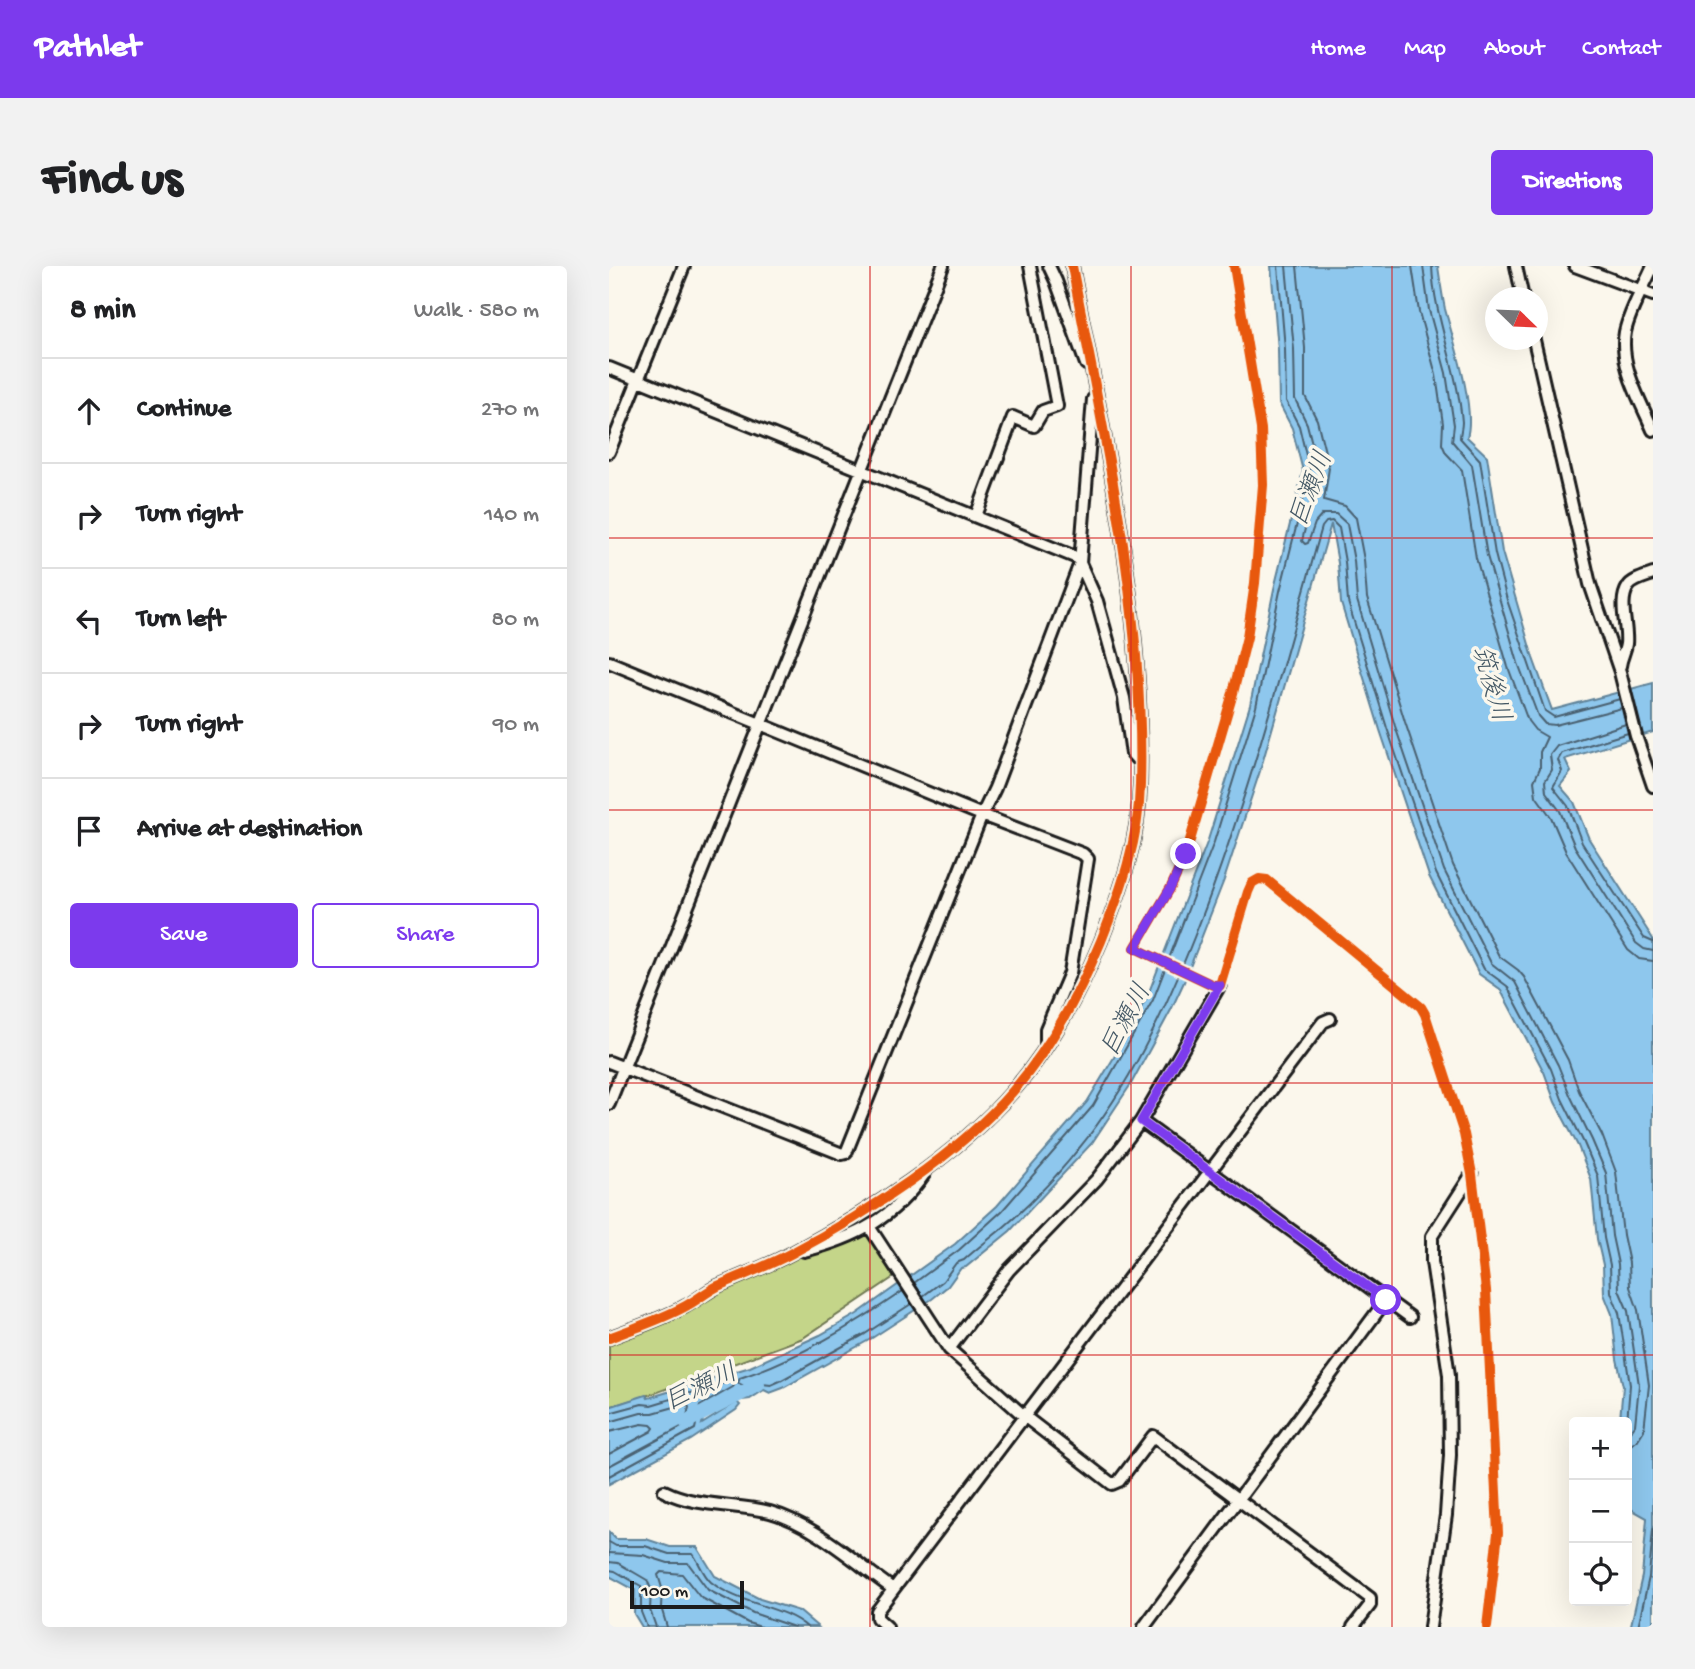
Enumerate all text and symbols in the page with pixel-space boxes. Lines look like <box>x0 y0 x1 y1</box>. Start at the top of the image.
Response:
text: Pathlet <box>35 30 141 68</box>
text: Home <box>1310 35 1366 64</box>
text: Map <box>1404 35 1446 64</box>
text: About <box>1484 35 1544 64</box>
text: Contact <box>1582 35 1660 64</box>
button: Directions <box>1491 150 1653 215</box>
text: Find us <box>42 153 182 211</box>
north arrow <box>1485 287 1548 350</box>
text: 8 min <box>70 294 136 329</box>
text: Walk · 580 m <box>414 298 539 325</box>
icon: ahead <box>70 392 108 430</box>
text: Continue <box>137 395 231 426</box>
text: 270 m <box>481 397 539 424</box>
water label: 巨瀬川 <box>1284 447 1342 532</box>
icon: right <box>70 497 108 535</box>
text: Turn right <box>137 500 241 531</box>
text: 140 m <box>484 502 539 529</box>
icon: left <box>70 602 108 640</box>
text: Turn left <box>137 605 225 636</box>
text: 80 m <box>492 607 539 634</box>
water label: 筑後川 <box>1463 642 1515 726</box>
icon: right <box>70 707 108 745</box>
text: Turn right <box>137 710 241 741</box>
text: 90 m <box>493 712 539 739</box>
icon: arrive <box>70 812 108 850</box>
text: Arrive at destination <box>137 815 362 846</box>
route end <box>1170 838 1201 869</box>
button: Save <box>70 903 298 968</box>
button: Share <box>312 903 539 968</box>
water label: 巨瀬川 <box>1095 979 1160 1063</box>
route start <box>1370 1284 1401 1315</box>
water label: 巨瀬川 <box>660 1358 744 1420</box>
map controls <box>1569 1417 1632 1606</box>
button: + <box>1569 1417 1632 1480</box>
button: − <box>1569 1480 1632 1543</box>
button: locate <box>1569 1543 1632 1606</box>
scale bar <box>630 1578 744 1610</box>
text: 100 m <box>641 1581 688 1604</box>

